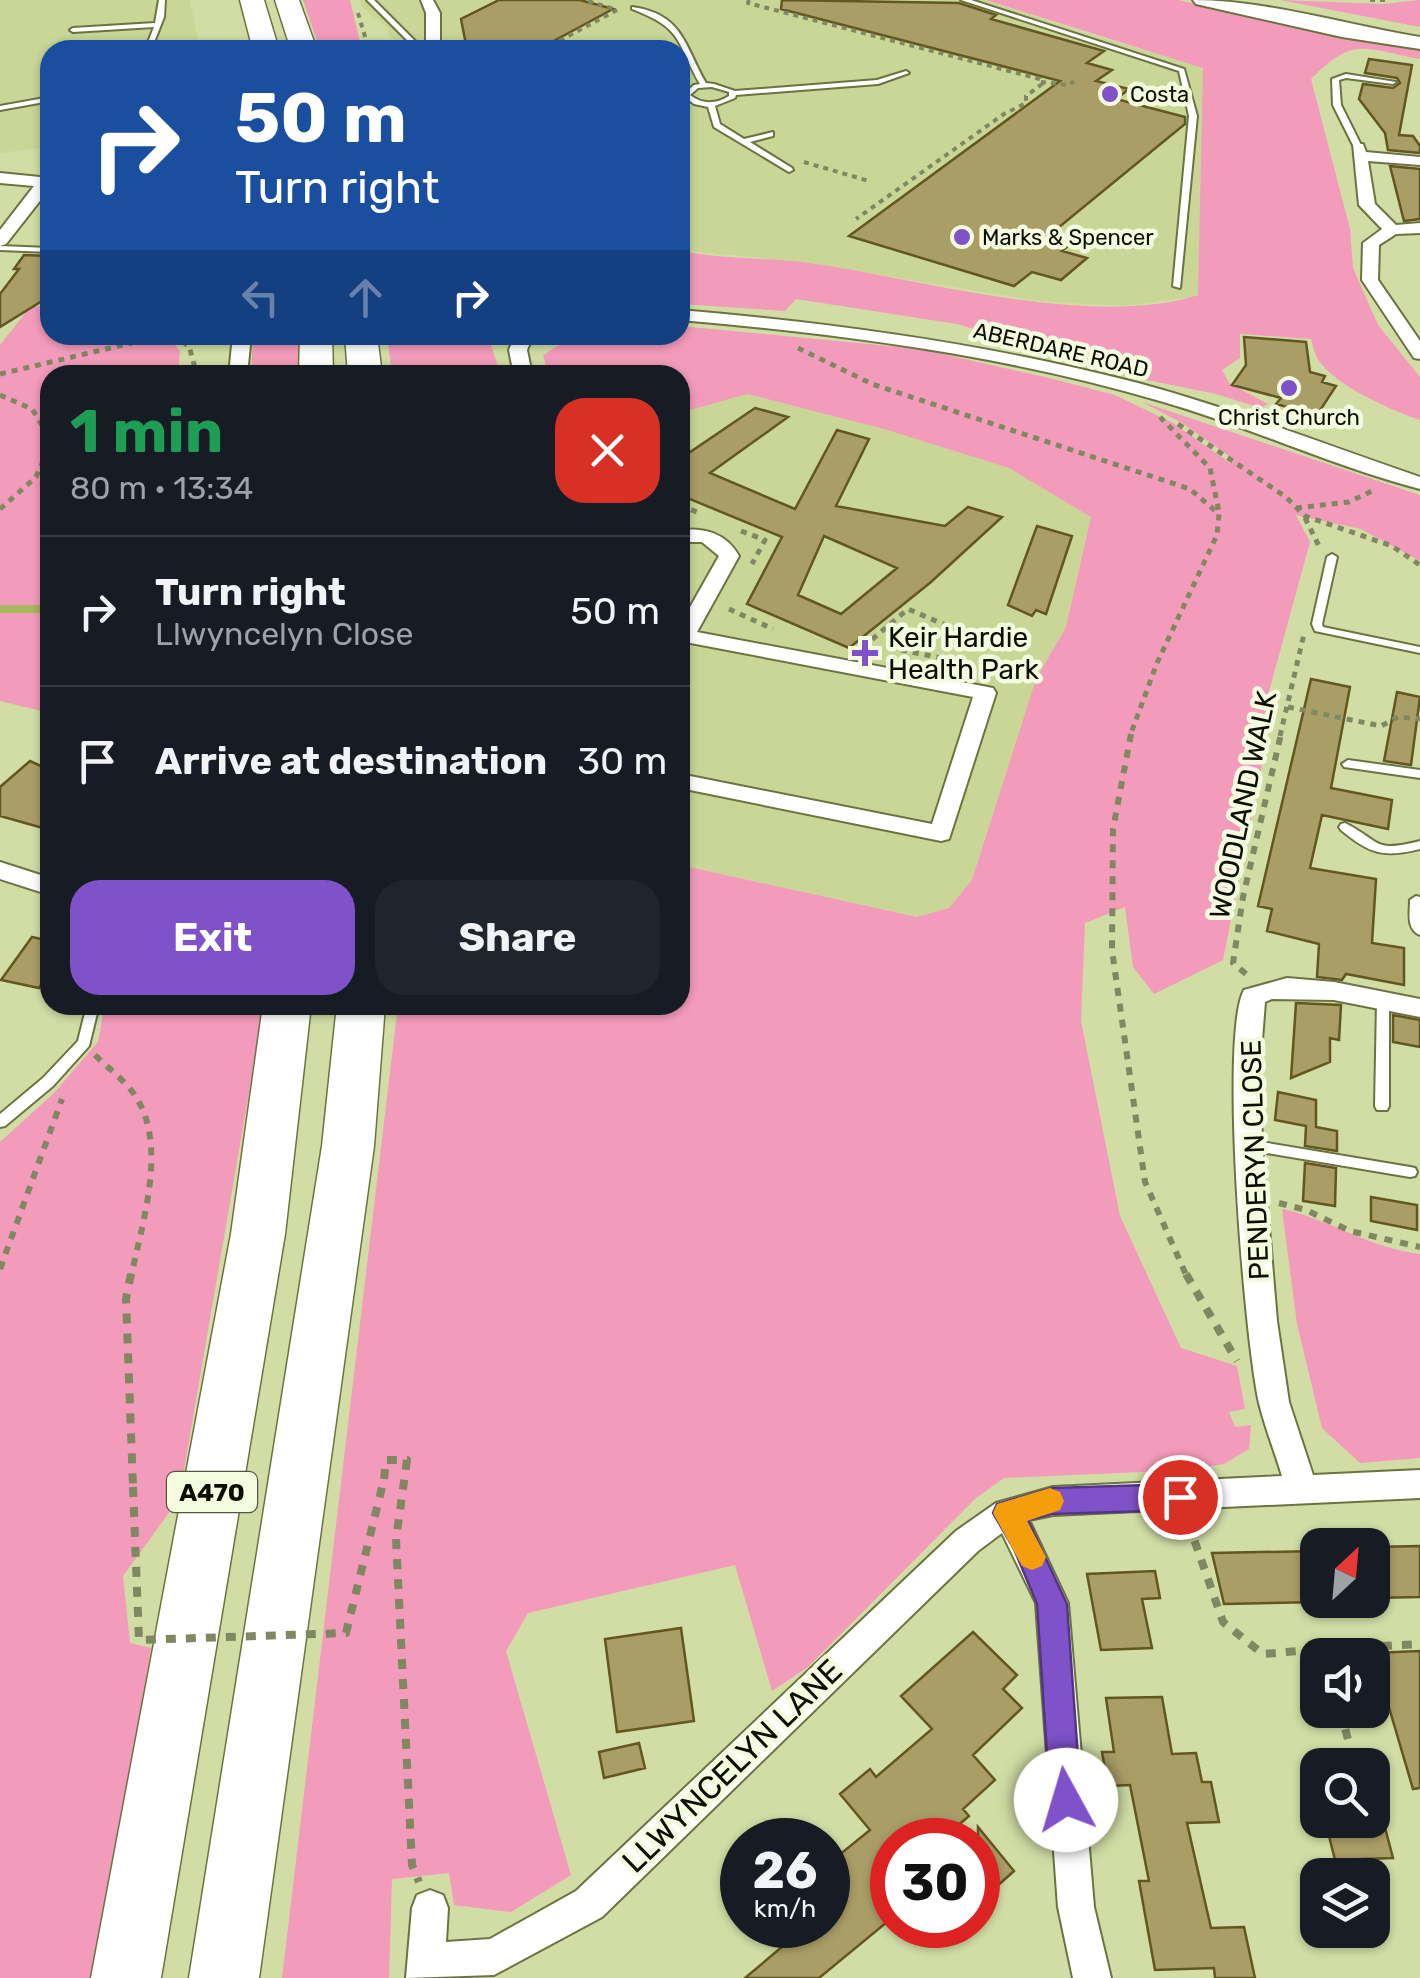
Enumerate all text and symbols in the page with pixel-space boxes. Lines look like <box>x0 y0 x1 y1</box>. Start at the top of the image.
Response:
text: 50 m <box>235 77 407 160</box>
icon: right <box>70 80 200 210</box>
place label: Costa <box>1130 81 1189 108</box>
marker: Costa <box>1099 83 1121 105</box>
text: Turn right <box>235 161 439 214</box>
place label: Marks & Spencer <box>982 224 1154 251</box>
marker: Marks & Spencer <box>951 226 973 248</box>
icon: left <box>233 270 288 325</box>
icon: ahead <box>338 270 393 325</box>
icon: right <box>443 270 498 325</box>
street label: ABERDARE ROAD <box>971 317 1151 383</box>
marker: Christ Church <box>1278 377 1300 399</box>
text: 1 min <box>70 396 223 467</box>
button: close <box>555 398 660 503</box>
place label: Christ Church <box>1218 404 1360 431</box>
text: 80 m · 13:34 <box>70 469 253 507</box>
text: Turn right <box>155 569 346 615</box>
icon: right <box>70 584 125 639</box>
text: 50 m <box>570 588 660 634</box>
text: Llwyncelyn Close <box>155 615 413 653</box>
place label: Keir Hardie Health Park <box>888 621 1040 686</box>
marker: Keir Hardie Health Park <box>852 640 878 666</box>
street label: WOODLAND WALK <box>1203 688 1283 922</box>
icon: arrive <box>70 734 125 789</box>
text: Arrive at destination <box>155 738 547 784</box>
text: 30 m <box>577 738 667 784</box>
button: Exit <box>70 880 355 995</box>
button: Share <box>375 880 660 995</box>
street label: PENDERYN CLOSE <box>1234 1039 1276 1281</box>
pin <box>1138 1455 1223 1540</box>
icon: arrive <box>1153 1470 1208 1525</box>
road number: A470 <box>167 1472 257 1512</box>
north arrow <box>1300 1528 1390 1618</box>
map controls <box>1300 1528 1390 1948</box>
button: sound <box>1300 1638 1390 1728</box>
street label: LLWYNCELYN LANE <box>614 1651 850 1881</box>
position arrow <box>1014 1748 1118 1852</box>
button: search <box>1300 1748 1390 1838</box>
speed limit sign: 30 <box>870 1818 1000 1948</box>
text: 26 <box>752 1841 818 1901</box>
button: layers <box>1300 1858 1390 1948</box>
text: km/h <box>754 1894 816 1923</box>

